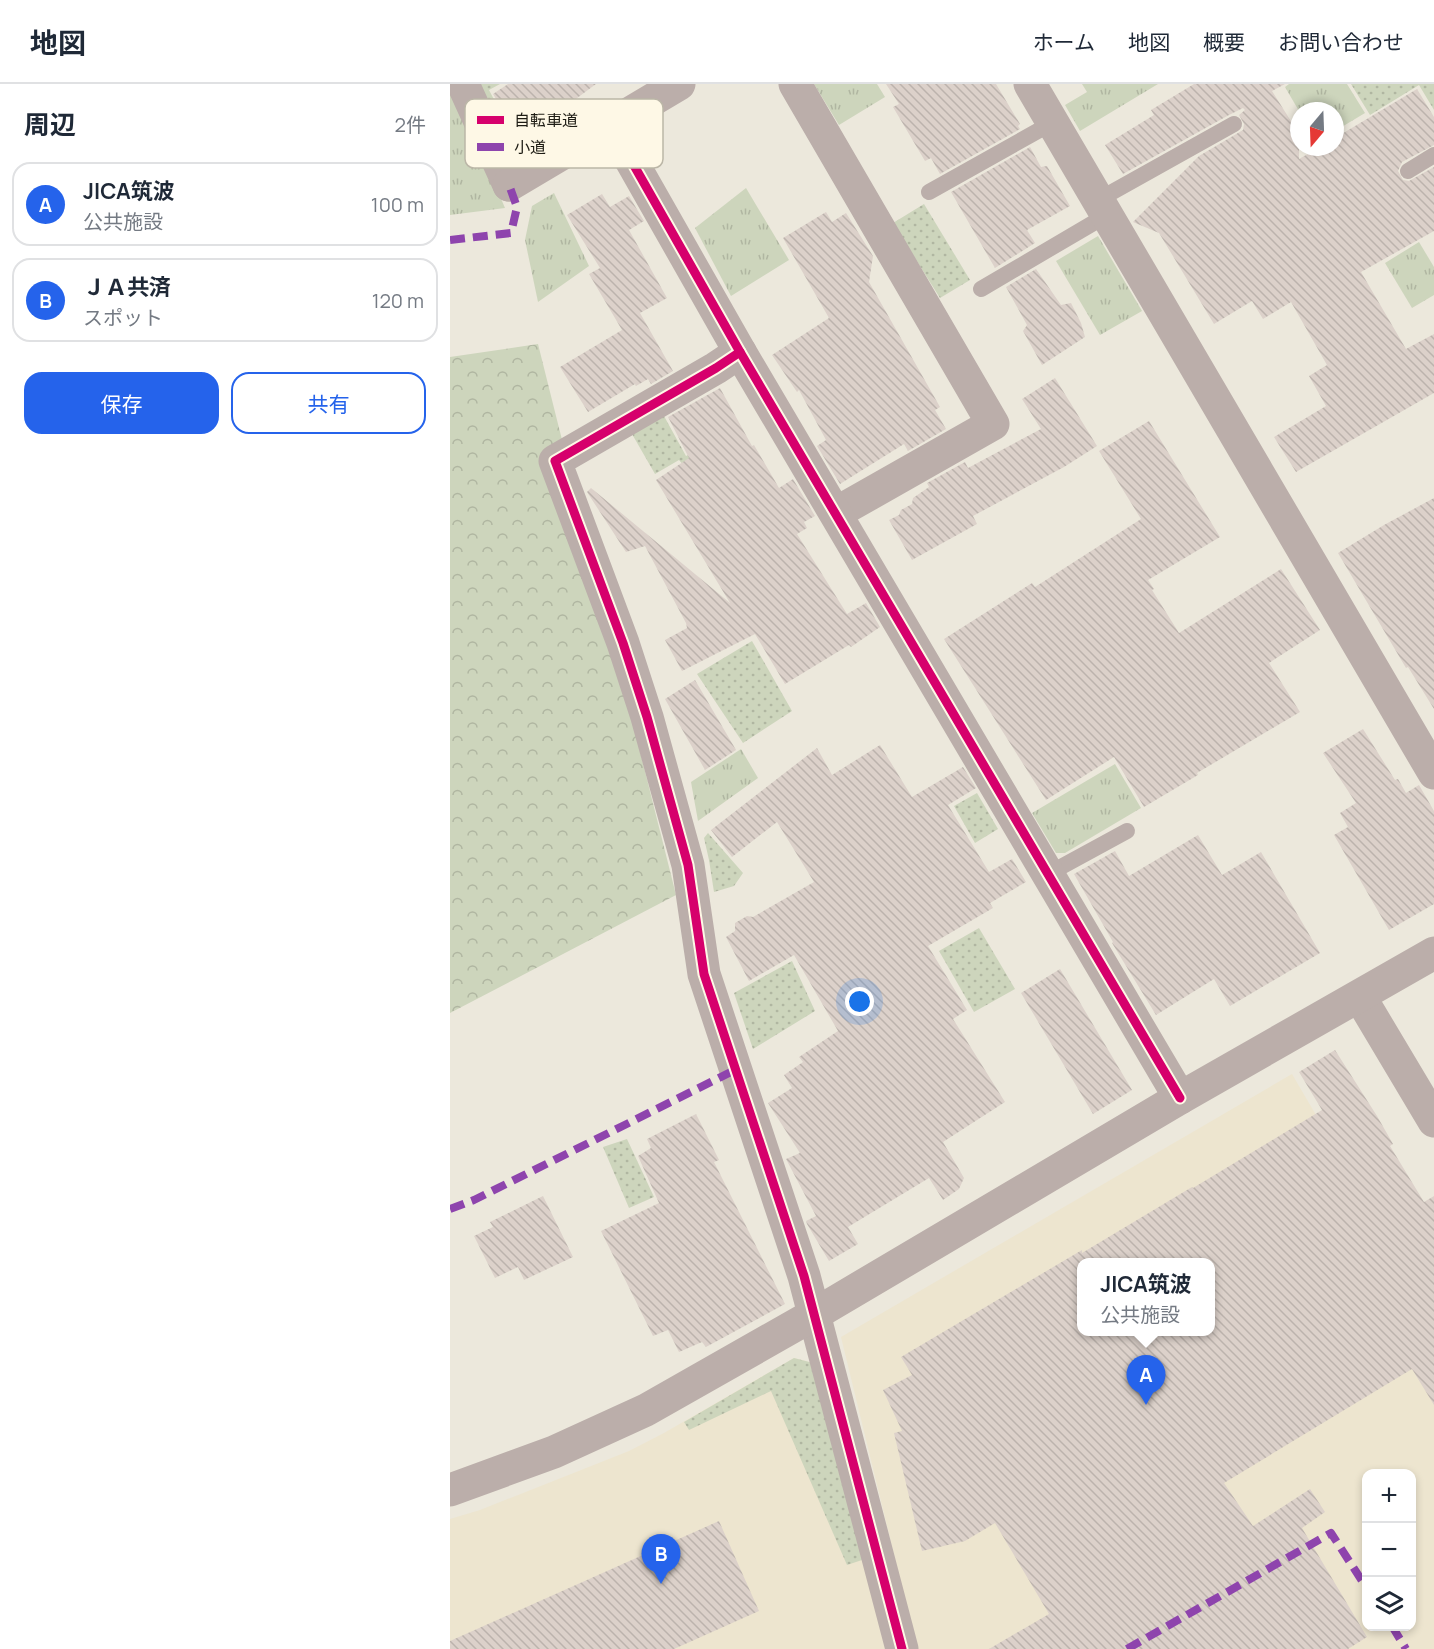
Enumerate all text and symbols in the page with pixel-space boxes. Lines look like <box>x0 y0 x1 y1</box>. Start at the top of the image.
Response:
text: 地図 <box>30 23 86 61</box>
text: ホーム <box>1033 28 1095 56</box>
text: 地図 <box>1128 28 1170 56</box>
text: 概要 <box>1203 28 1245 56</box>
text: お問い合わせ <box>1278 28 1404 56</box>
legend <box>465 99 663 168</box>
north arrow <box>1290 102 1344 156</box>
text: 周辺 <box>24 106 76 142</box>
text: 自転車道 <box>514 109 578 131</box>
text: 2件 <box>395 111 426 138</box>
text: 小道 <box>514 136 546 158</box>
text: JICA筑波 <box>83 176 175 206</box>
text: A <box>39 191 52 218</box>
text: 100 m <box>371 191 424 218</box>
text: 公共施設 <box>83 208 163 235</box>
text: ＪＡ共済 <box>83 272 171 302</box>
text: B <box>39 287 52 314</box>
text: 120 m <box>372 287 424 314</box>
text: スポット <box>83 304 163 331</box>
button: 保存 <box>24 372 219 434</box>
button: 共有 <box>231 372 426 434</box>
your location <box>845 987 874 1016</box>
popup <box>1077 1258 1215 1336</box>
text: JICA筑波 <box>1100 1269 1192 1299</box>
text: 公共施設 <box>1100 1301 1180 1328</box>
pin: A <box>1126 1356 1166 1405</box>
map controls <box>1362 1469 1416 1631</box>
button: + <box>1362 1469 1416 1523</box>
button: − <box>1362 1523 1416 1577</box>
pin: B <box>642 1534 680 1584</box>
button: layers <box>1362 1577 1416 1631</box>

